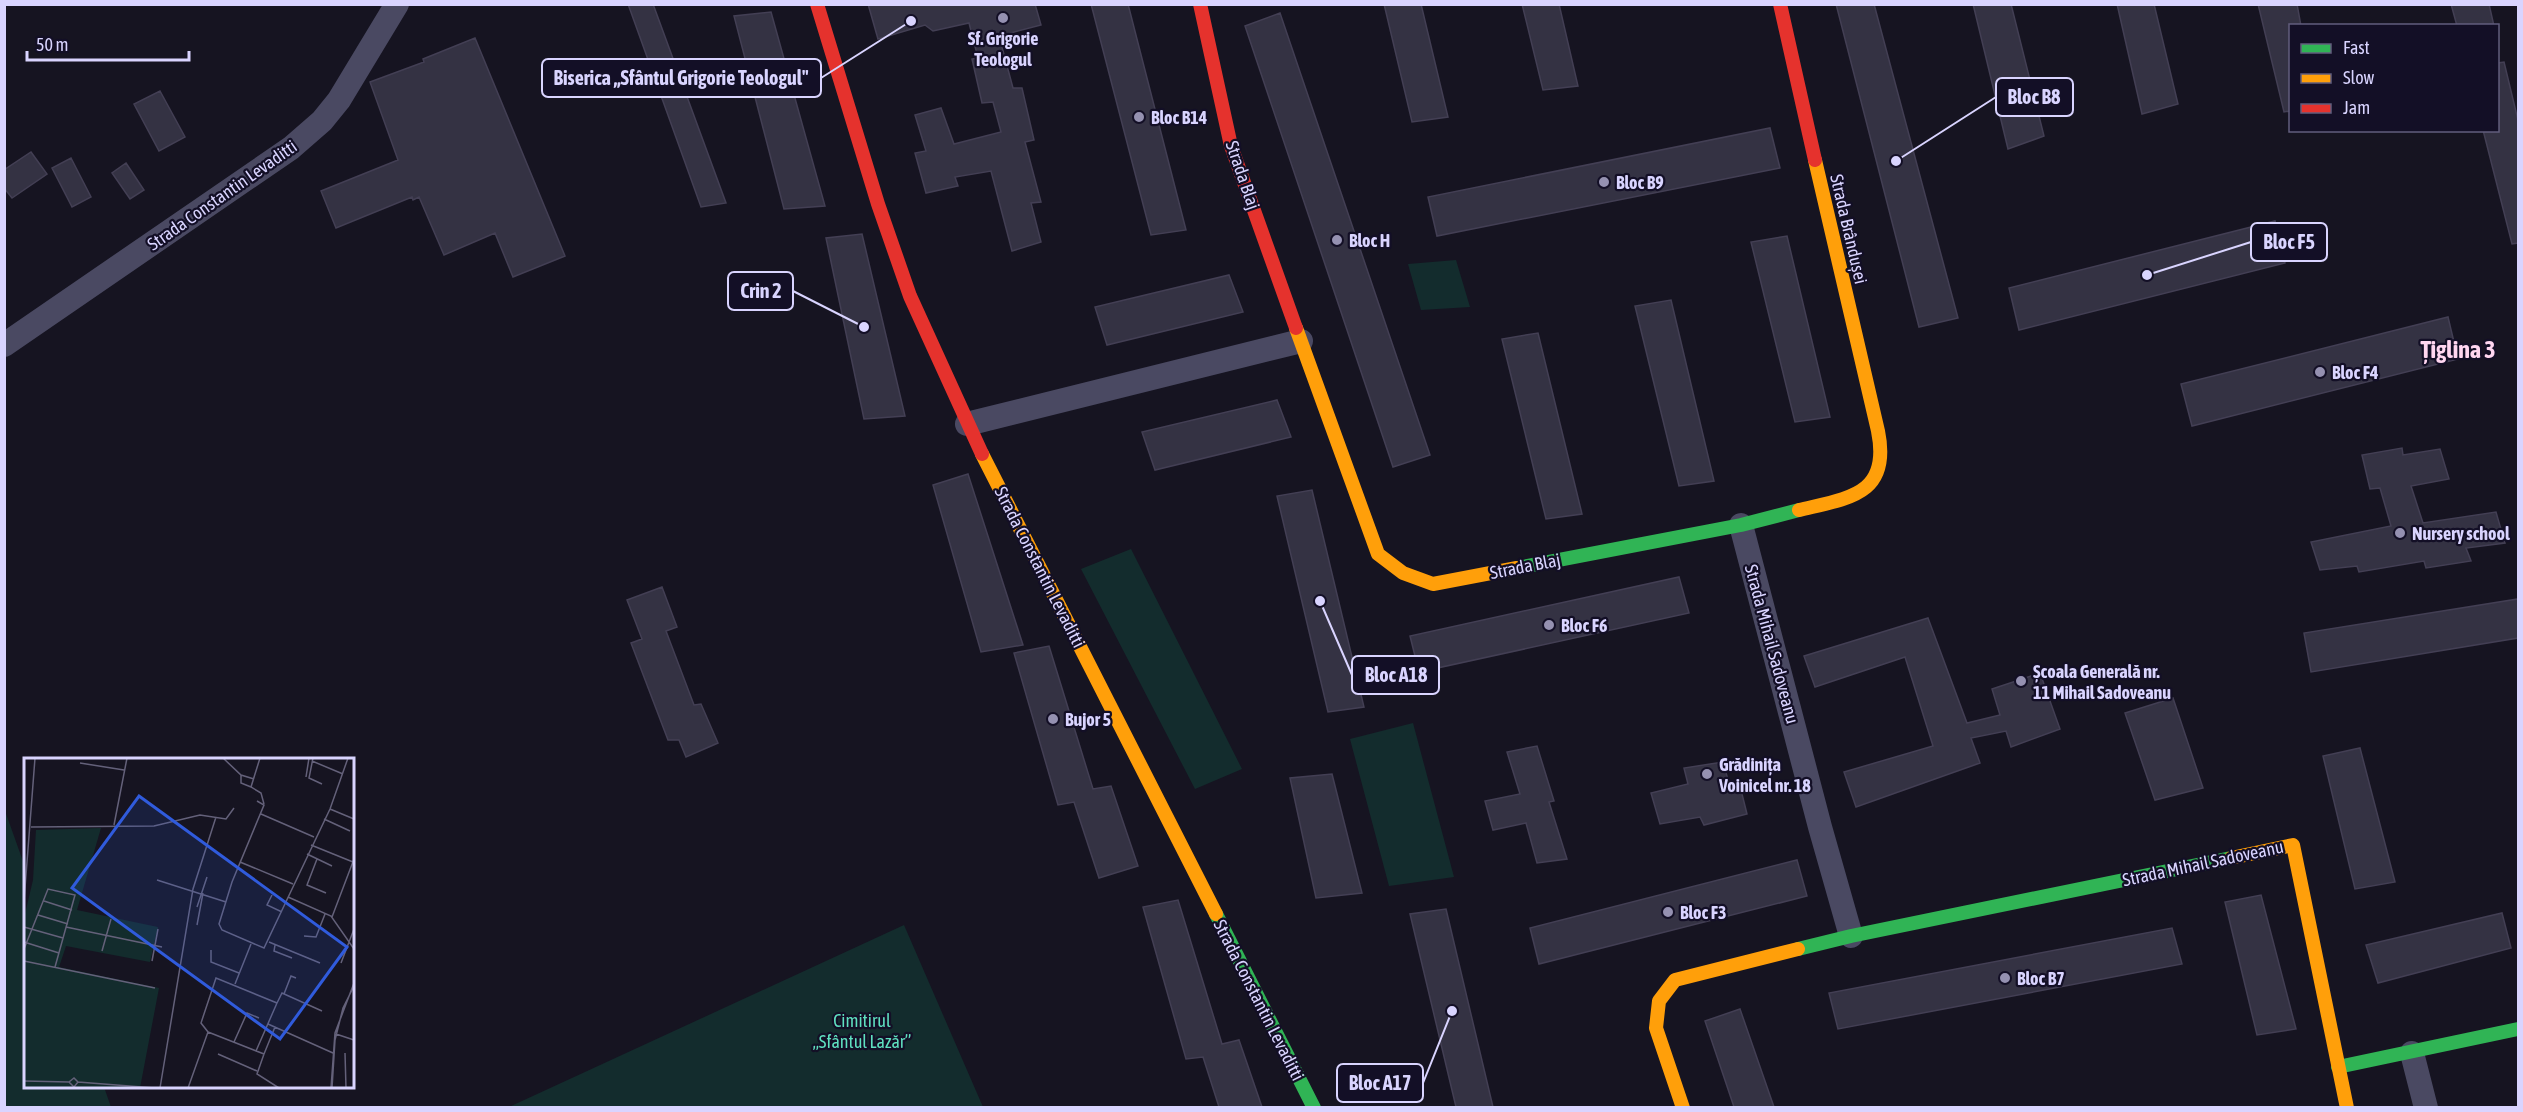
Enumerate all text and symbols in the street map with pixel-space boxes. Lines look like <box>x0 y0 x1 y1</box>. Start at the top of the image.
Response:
marker: Sf. Grigorie Teologul <box>996 11 1010 25</box>
scale bar <box>27 24 189 62</box>
legend <box>2289 24 2499 132</box>
place label: Sf. Grigorie Teologul <box>968 28 1038 70</box>
text: 50 m <box>36 34 68 55</box>
text: Fast <box>2343 37 2370 58</box>
callout: Biserica „Sfântul Grigorie Teologul" <box>542 59 821 97</box>
text: Biserica „Sfântul Grigorie Teologul" <box>554 66 809 89</box>
text: Slow <box>2343 67 2374 88</box>
callout: Bloc B8 <box>1996 78 2073 116</box>
text: Bloc B8 <box>2008 85 2061 108</box>
text: Jam <box>2343 97 2370 118</box>
place label: Bloc B14 <box>1151 107 1207 128</box>
marker: Bloc B14 <box>1132 110 1146 124</box>
street label: Strada Constantin Levaditti <box>143 135 301 255</box>
street label: Strada Blaj <box>1221 138 1265 212</box>
place label: Bloc B9 <box>1616 172 1664 193</box>
street label: Strada Brândușei <box>1826 172 1872 286</box>
marker: Bloc B9 <box>1597 175 1611 189</box>
callout: Bloc F5 <box>2251 223 2327 261</box>
place label: Bloc H <box>1349 230 1390 251</box>
text: Bloc F5 <box>2263 230 2315 253</box>
marker: Bloc H <box>1330 233 1344 247</box>
callout: Crin 2 <box>728 272 793 310</box>
text: Crin 2 <box>740 279 782 302</box>
district label: Țiglina 3 <box>2420 336 2496 364</box>
place label: Bloc F4 <box>2332 362 2378 383</box>
marker: Bloc F4 <box>2313 365 2327 379</box>
street label: Strada Constantin Levaditti <box>990 483 1090 651</box>
place label: Nursery school <box>2412 523 2510 544</box>
marker: Nursery school <box>2393 526 2407 540</box>
street label: Strada Blaj <box>1488 549 1562 583</box>
street label: Strada Mihail Sadoveanu <box>1741 562 1803 726</box>
place label: Bloc F6 <box>1561 615 1607 636</box>
marker: Bloc F6 <box>1542 618 1556 632</box>
callout: Bloc A18 <box>1352 656 1439 694</box>
place label: Școala Generală nr. 11 Mihail Sadoveanu <box>2033 661 2171 703</box>
text: Bloc A18 <box>1365 663 1428 686</box>
marker: Școala Generală nr. 11 Mihail Sadoveanu <box>2014 674 2028 688</box>
place label: Bujor 5 <box>1065 709 1111 730</box>
marker: Bujor 5 <box>1046 712 1060 726</box>
place label: Grădinița Voinicel nr. 18 <box>1718 754 1811 796</box>
inset map <box>24 758 354 1088</box>
marker: Grădinița Voinicel nr. 18 <box>1700 767 1714 781</box>
street label: Strada Mihail Sadoveanu <box>2121 836 2285 890</box>
place label: Bloc F3 <box>1680 902 1726 923</box>
marker: Bloc F3 <box>1661 905 1675 919</box>
street label: Strada Constantin Levaditti <box>1209 916 1309 1084</box>
place label: Bloc B7 <box>2017 968 2065 989</box>
marker: Bloc B7 <box>1998 971 2012 985</box>
park label: Cimitirul „Sfântul Lazăr” <box>813 1010 911 1052</box>
callout: Bloc A17 <box>1337 1064 1423 1102</box>
text: Bloc A17 <box>1349 1071 1411 1094</box>

